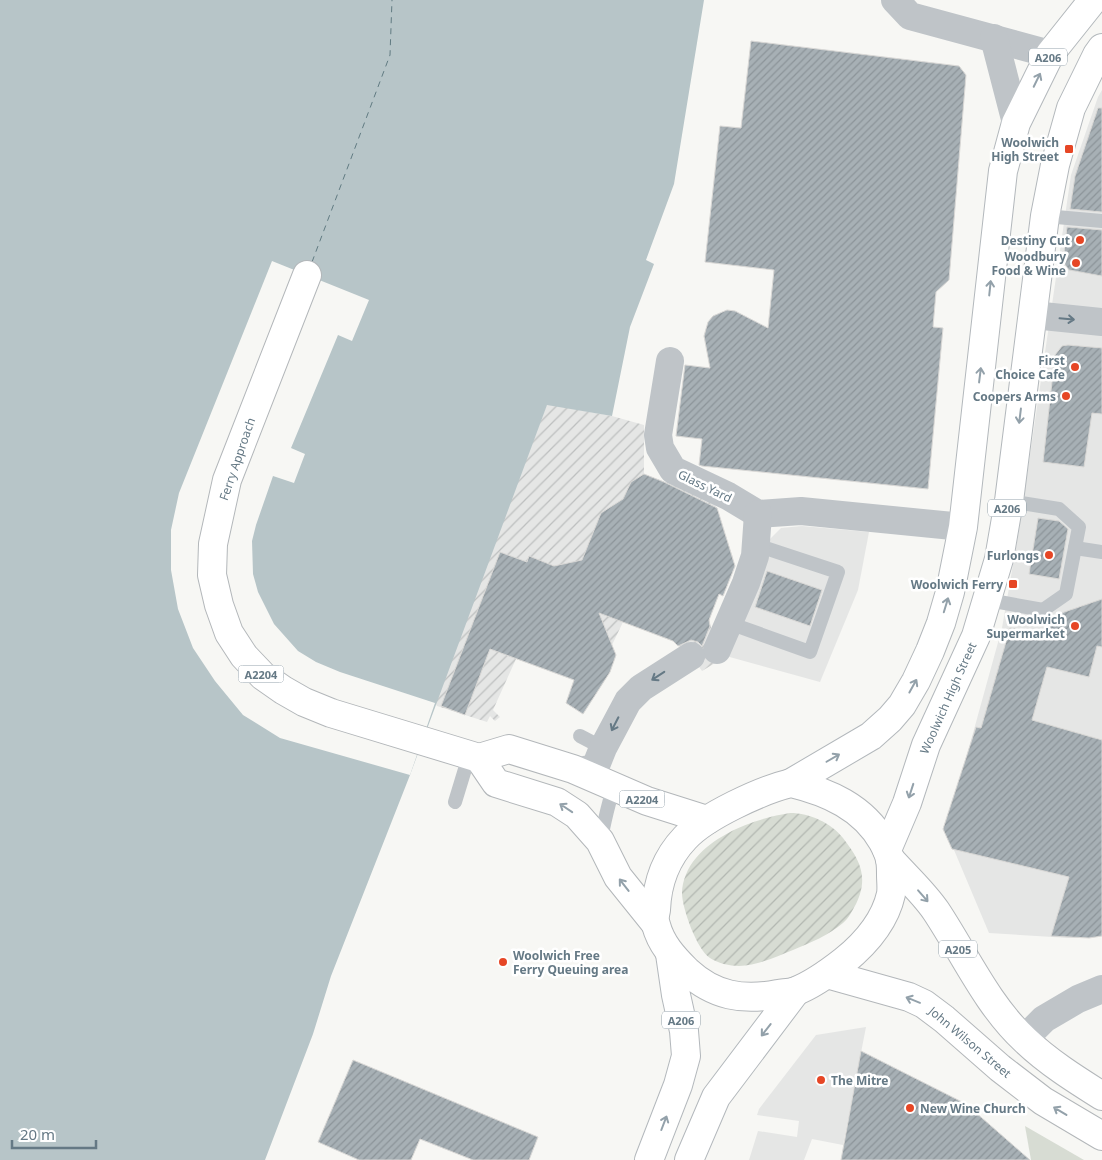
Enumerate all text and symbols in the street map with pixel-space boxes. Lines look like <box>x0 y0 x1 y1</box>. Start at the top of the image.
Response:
road number: A206 <box>1029 48 1067 66</box>
one-way arrow <box>1032 72 1042 87</box>
place label: Woolwich High Street <box>991 134 1059 165</box>
marker: Woolwich High Street <box>1063 143 1075 155</box>
place label: Destiny Cut <box>1001 232 1070 249</box>
marker: Destiny Cut <box>1074 234 1086 246</box>
place label: Woodbury Food & Wine <box>991 248 1066 279</box>
marker: Woodbury Food & Wine <box>1070 257 1082 269</box>
one-way arrow <box>985 281 995 297</box>
one-way arrow <box>1059 314 1075 324</box>
place label: First Choice Cafe <box>995 352 1065 383</box>
marker: First Choice Cafe <box>1069 361 1081 373</box>
one-way arrow <box>975 367 985 383</box>
place label: Coopers Arms <box>973 388 1056 405</box>
marker: Coopers Arms <box>1060 390 1072 402</box>
one-way arrow <box>1015 408 1025 424</box>
street label: Ferry Approach <box>215 415 259 503</box>
street label: Glass Yard <box>675 466 735 506</box>
road number: A206 <box>988 499 1026 516</box>
place label: Furlongs <box>987 547 1039 564</box>
marker: Furlongs <box>1043 549 1055 561</box>
place label: Woolwich Ferry <box>911 576 1003 593</box>
marker: Woolwich Ferry <box>1007 578 1019 590</box>
one-way arrow <box>942 597 952 613</box>
place label: Woolwich Supermarket <box>986 611 1065 642</box>
marker: Woolwich Supermarket <box>1069 620 1081 632</box>
street label: Woolwich High Street <box>916 639 981 757</box>
road number: A2204 <box>238 666 284 682</box>
one-way arrow <box>651 672 665 682</box>
one-way arrow <box>908 680 918 694</box>
one-way arrow <box>610 717 620 732</box>
one-way arrow <box>826 753 840 763</box>
one-way arrow <box>905 783 915 799</box>
road number: A2204 <box>620 791 664 808</box>
one-way arrow <box>559 803 573 813</box>
one-way arrow <box>619 879 630 892</box>
one-way arrow <box>917 889 928 902</box>
road number: A205 <box>939 941 977 958</box>
place label: Woolwich Free Ferry Queuing area <box>513 947 628 978</box>
marker: Woolwich Free Ferry Queuing area <box>497 956 509 968</box>
one-way arrow <box>906 995 921 1004</box>
street label: John Wilson Street <box>924 1002 1015 1082</box>
road number: A206 <box>662 1012 700 1028</box>
one-way arrow <box>761 1023 772 1036</box>
place label: The Mitre <box>831 1072 888 1089</box>
marker: The Mitre <box>815 1074 827 1086</box>
place label: New Wine Church <box>920 1100 1026 1117</box>
marker: New Wine Church <box>904 1102 916 1114</box>
one-way arrow <box>1054 1106 1068 1116</box>
one-way arrow <box>659 1116 669 1131</box>
scale bar <box>12 1118 96 1150</box>
text: 20 m <box>20 1124 55 1144</box>

